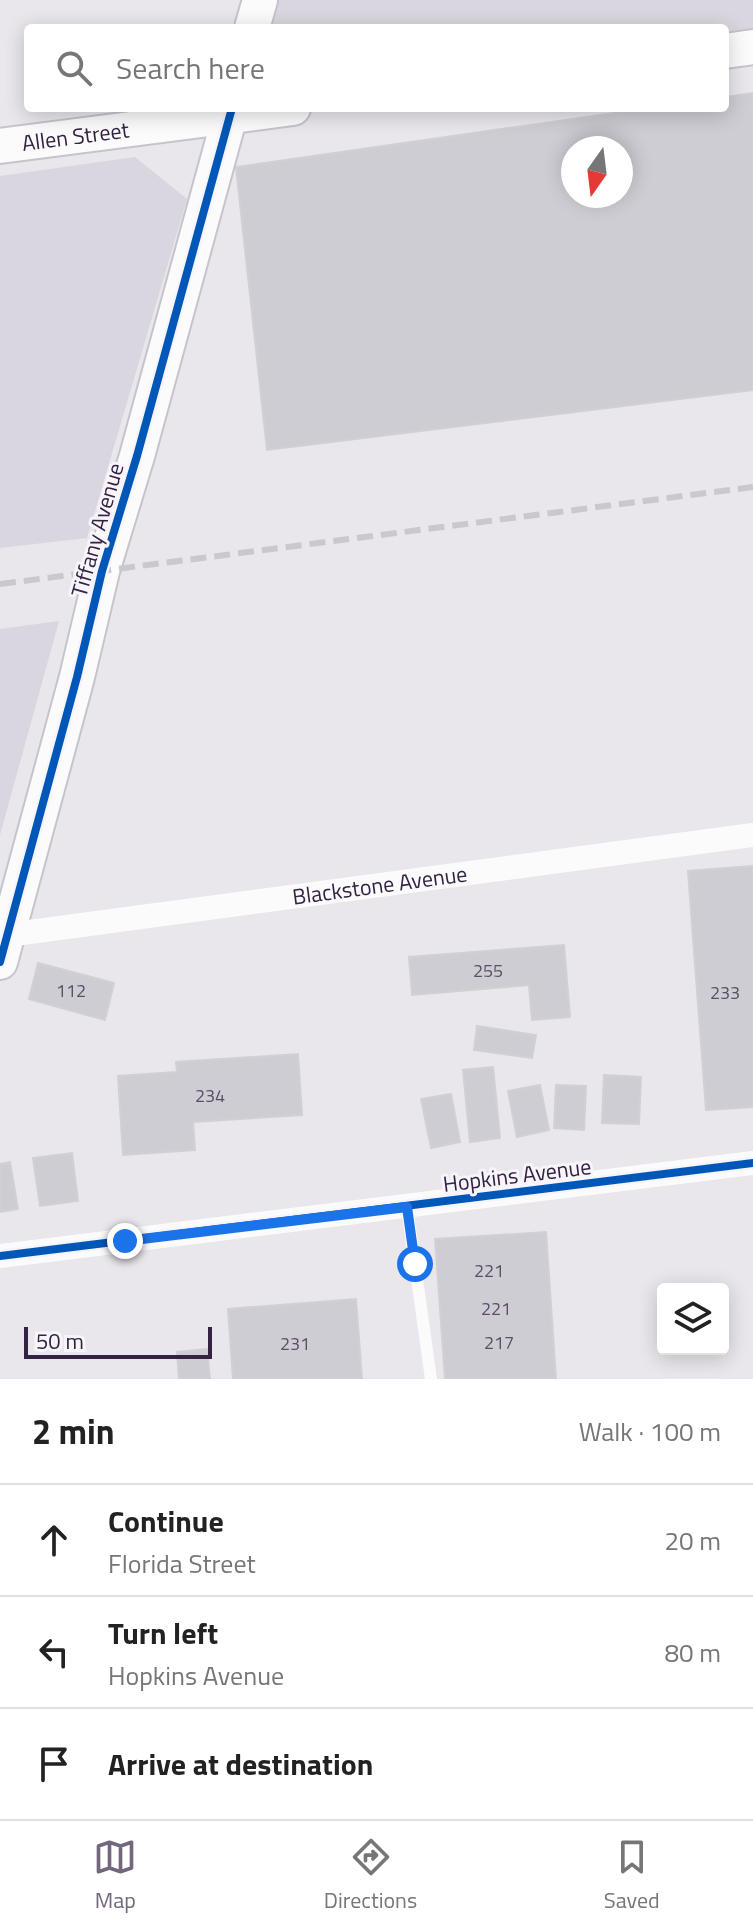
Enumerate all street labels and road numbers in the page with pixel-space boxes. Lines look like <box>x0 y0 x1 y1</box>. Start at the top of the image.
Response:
street label: Allen Street <box>20 112 131 160</box>
street label: Tiffany Avenue <box>62 459 132 601</box>
street label: Blackstone Avenue <box>290 856 469 914</box>
street label: Hopkins Avenue <box>441 1149 593 1201</box>

